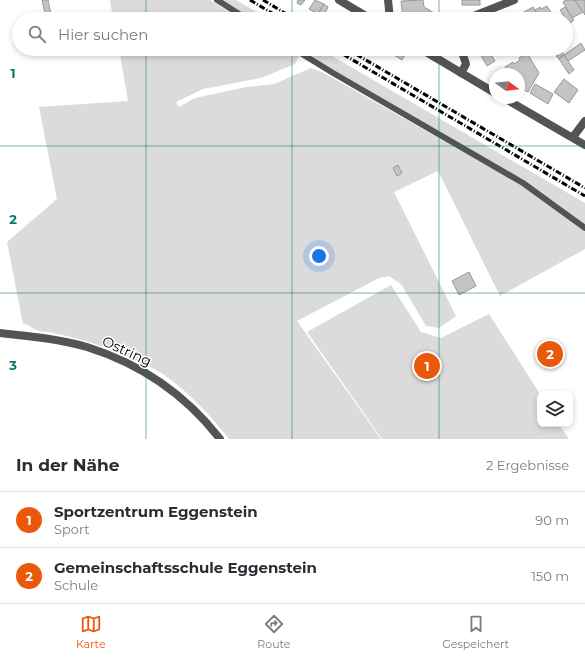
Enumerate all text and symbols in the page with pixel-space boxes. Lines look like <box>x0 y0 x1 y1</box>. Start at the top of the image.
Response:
search box <box>12 12 573 56</box>
icon: search <box>26 23 48 45</box>
text: Hier suchen <box>58 25 148 44</box>
text: 1 <box>10 65 16 81</box>
north arrow <box>489 68 525 104</box>
text: 2 <box>9 211 17 227</box>
your location <box>309 246 329 266</box>
street label: Ostring <box>99 332 155 370</box>
pin: 2 <box>537 339 563 369</box>
pin: 1 <box>414 351 440 381</box>
text: 3 <box>8 357 17 373</box>
map controls <box>537 391 573 427</box>
button: layers <box>537 391 573 427</box>
text: In der Nähe <box>16 455 120 475</box>
text: 2 Ergebnisse <box>486 457 569 473</box>
text: Sportzentrum Eggenstein <box>54 502 258 521</box>
text: 1 <box>26 512 32 528</box>
text: 90 m <box>535 512 569 528</box>
text: Sport <box>54 521 90 537</box>
text: Gemeinschaftsschule Eggenstein <box>54 558 317 577</box>
text: 2 <box>25 568 33 584</box>
text: 150 m <box>531 568 569 584</box>
text: Schule <box>54 577 98 593</box>
tab: Karte <box>76 613 106 651</box>
tab: Route <box>257 613 290 651</box>
tab: Gespeichert <box>442 613 509 651</box>

